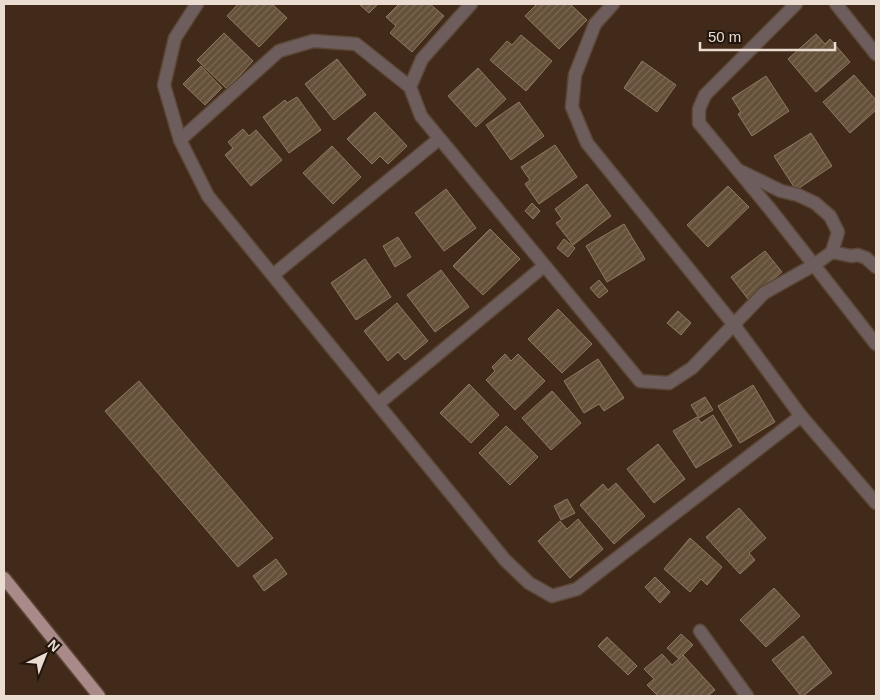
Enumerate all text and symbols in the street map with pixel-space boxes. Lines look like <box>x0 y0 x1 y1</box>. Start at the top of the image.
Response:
scale bar <box>700 20 835 52</box>
text: 50 m <box>708 28 741 45</box>
north arrow <box>20 630 70 680</box>
text: N <box>45 636 63 655</box>

